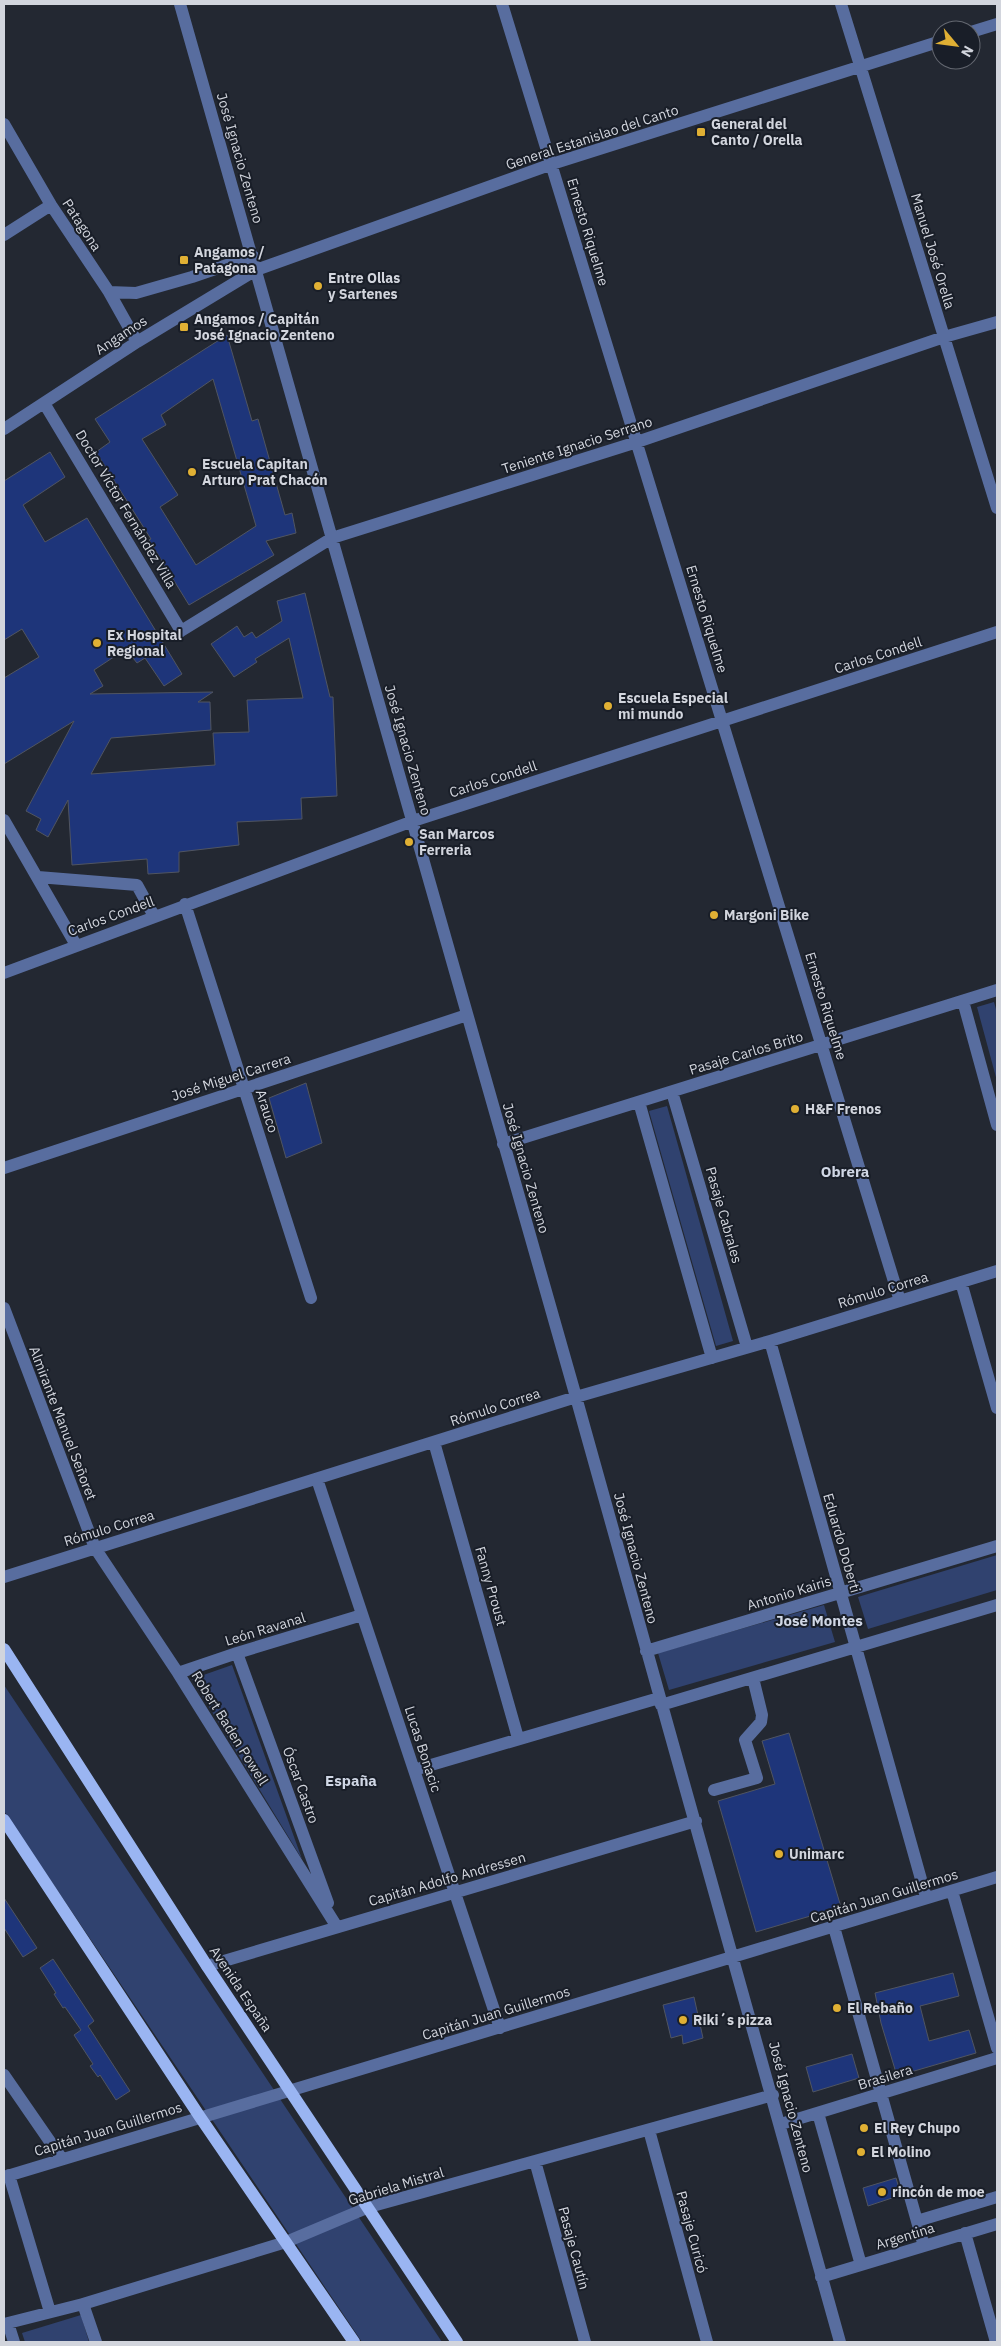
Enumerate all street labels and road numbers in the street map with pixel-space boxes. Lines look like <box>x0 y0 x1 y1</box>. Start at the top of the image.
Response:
street label: José Ignacio Zenteno <box>213 91 267 225</box>
street label: General Estanislao del Canto <box>503 101 681 173</box>
street label: Ernesto Riquelme <box>563 176 613 288</box>
street label: Manuel José Orella <box>907 191 959 312</box>
street label: Patagona <box>58 195 106 255</box>
street label: Angamos <box>92 311 151 359</box>
street label: Teniente Ignacio Serrano <box>499 412 655 478</box>
street label: Doctor Víctor Fernández Villa <box>71 426 181 592</box>
street label: Ernesto Riquelme <box>682 563 732 675</box>
street label: Carlos Condell <box>832 632 924 678</box>
street label: José Ignacio Zenteno <box>381 683 435 817</box>
street label: Carlos Condell <box>447 756 539 802</box>
street label: Carlos Condell <box>65 892 157 940</box>
street label: Ernesto Riquelme <box>801 950 851 1062</box>
street label: Pasaje Carlos Brito <box>687 1027 805 1079</box>
street label: José Miguel Carrera <box>169 1049 293 1105</box>
street label: Arauco <box>252 1087 282 1135</box>
street label: José Ignacio Zenteno <box>499 1101 553 1235</box>
street label: Pasaje Cabrales <box>702 1165 746 1266</box>
street label: Rómulo Correa <box>836 1268 931 1312</box>
street label: Almirante Manuel Señoret <box>25 1343 101 1503</box>
street label: Rómulo Correa <box>448 1384 543 1430</box>
street label: José Ignacio Zenteno <box>610 1491 662 1626</box>
street label: Eduardo Doberti <box>819 1491 865 1595</box>
street label: Rómulo Correa <box>62 1506 157 1550</box>
street label: Fanny Proust <box>471 1544 511 1628</box>
street label: Antonio Kairis <box>745 1572 834 1614</box>
street label: León Ravanal <box>223 1608 308 1650</box>
street label: Robert Baden Powell <box>188 1668 273 1789</box>
street label: Lucas Bonacic <box>401 1704 445 1794</box>
street label: Óscar Castro <box>279 1744 324 1826</box>
street label: Capitán Adolfo Andressen <box>366 1848 528 1910</box>
street label: Capitán Juan Guillermos <box>808 1865 960 1927</box>
street label: Avenida España <box>206 1943 277 2036</box>
street label: Capitán Juan Guillermos <box>420 1982 572 2044</box>
street label: José Ignacio Zenteno <box>765 2040 817 2175</box>
street label: Brasilera <box>856 2060 915 2094</box>
street label: Capitán Juan Guillermos <box>32 2098 184 2160</box>
street label: Gabriela Mistral <box>346 2163 446 2209</box>
street label: Pasaje Curicó <box>672 2189 712 2275</box>
street label: Pasaje Cautín <box>554 2205 594 2291</box>
street label: Argentina <box>873 2218 937 2253</box>

